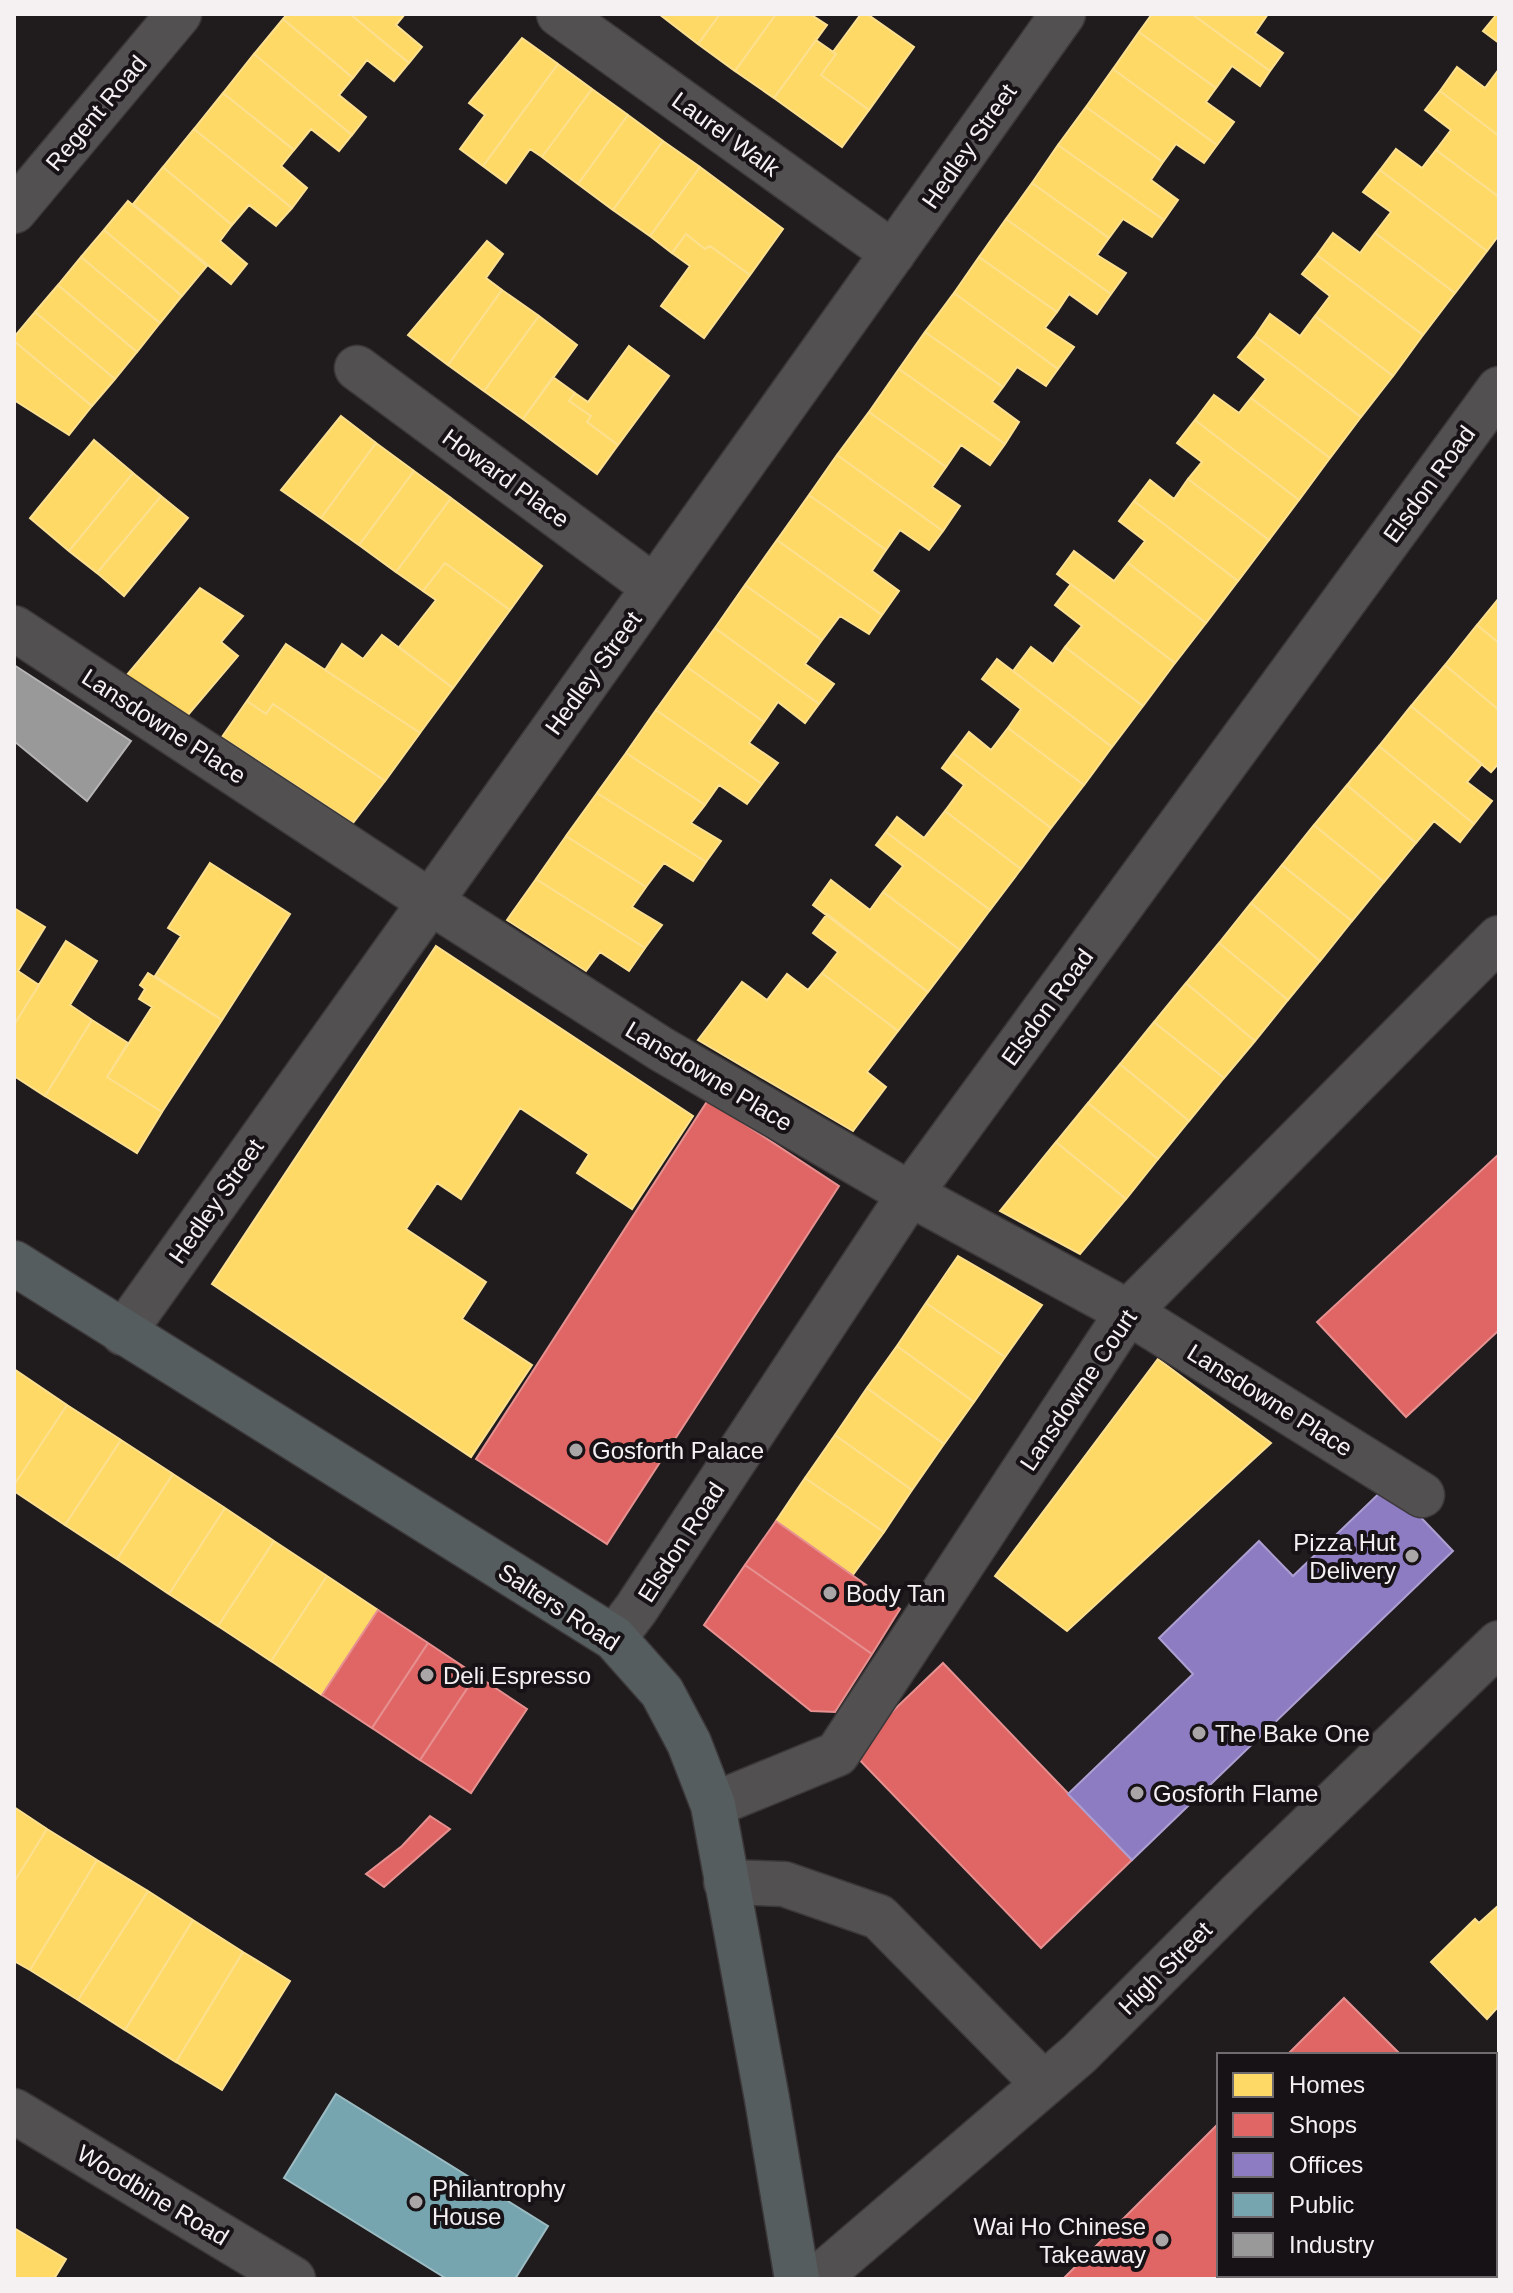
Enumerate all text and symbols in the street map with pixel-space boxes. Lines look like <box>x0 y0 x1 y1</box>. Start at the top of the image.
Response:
street label: Regent Road <box>40 50 152 176</box>
street label: Hedley Street <box>916 78 1022 213</box>
street label: Laurel Walk <box>667 86 786 182</box>
street label: Elsdon Road <box>1378 420 1480 548</box>
street label: Howard Place <box>438 423 574 533</box>
street label: Hedley Street <box>539 606 647 740</box>
street label: Lansdowne Place <box>77 663 251 789</box>
street label: Elsdon Road <box>996 943 1098 1071</box>
street label: Lansdowne Place <box>621 1016 797 1136</box>
street label: Hedley Street <box>163 1133 269 1268</box>
street label: Lansdowne Court <box>1014 1304 1142 1476</box>
street label: Lansdowne Place <box>1183 1338 1357 1462</box>
place label: Gosforth Palace <box>592 1437 764 1464</box>
marker: Gosforth Palace <box>567 1441 585 1459</box>
street label: Elsdon Road <box>632 1477 730 1607</box>
place label: Pizza Hut Delivery <box>1293 1529 1396 1584</box>
marker: Pizza Hut Delivery <box>1403 1547 1421 1565</box>
street label: Salters Road <box>493 1558 625 1656</box>
place label: Body Tan <box>846 1580 946 1607</box>
marker: Body Tan <box>821 1584 839 1602</box>
place label: Deli Espresso <box>443 1662 591 1689</box>
marker: Deli Espresso <box>418 1666 436 1684</box>
place label: The Bake One <box>1215 1720 1370 1747</box>
marker: The Bake One <box>1190 1724 1208 1742</box>
place label: Gosforth Flame <box>1153 1780 1318 1807</box>
marker: Gosforth Flame <box>1128 1784 1146 1802</box>
street label: High Street <box>1113 1916 1217 2020</box>
legend <box>1217 2053 1497 2277</box>
text: Homes <box>1289 2071 1365 2098</box>
text: Shops <box>1289 2111 1357 2138</box>
street label: Woodbine Road <box>72 2139 234 2251</box>
text: Offices <box>1289 2151 1363 2178</box>
place label: Philantrophy House <box>432 2175 565 2230</box>
text: Public <box>1289 2191 1354 2218</box>
marker: Philantrophy House <box>407 2193 425 2211</box>
place label: Wai Ho Chinese Takeaway <box>973 2213 1146 2268</box>
marker: Wai Ho Chinese Takeaway <box>1153 2231 1171 2249</box>
text: Industry <box>1289 2231 1374 2258</box>

